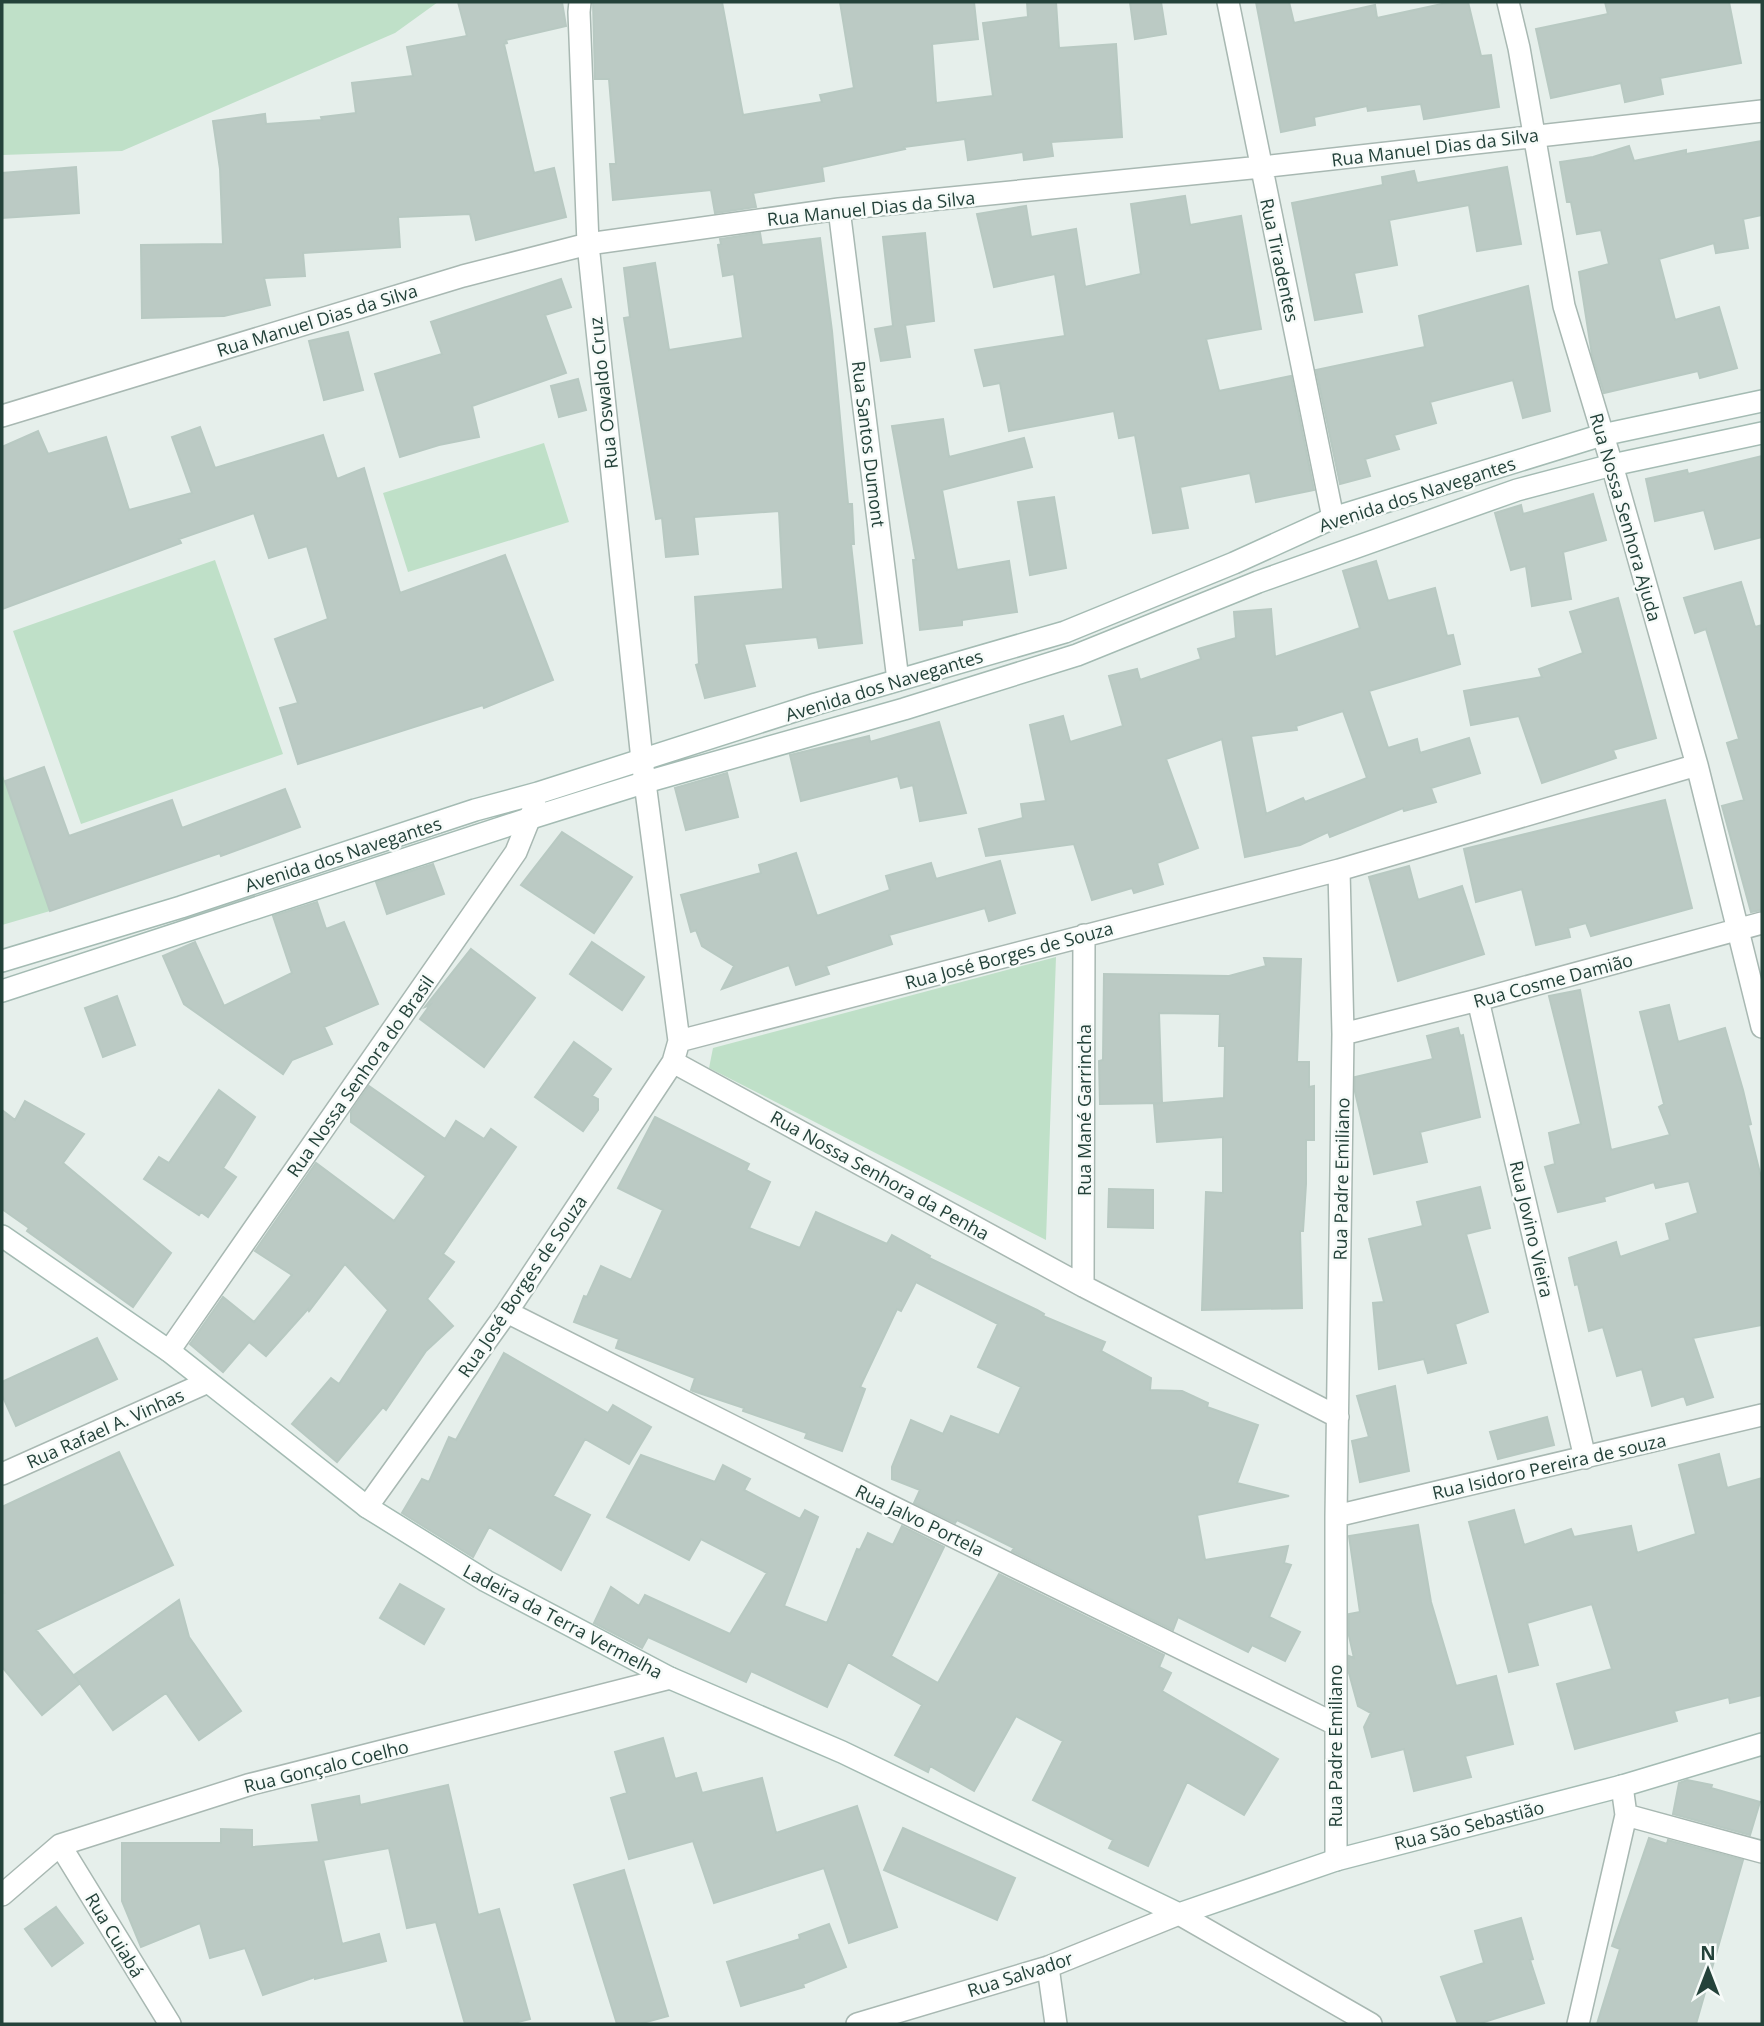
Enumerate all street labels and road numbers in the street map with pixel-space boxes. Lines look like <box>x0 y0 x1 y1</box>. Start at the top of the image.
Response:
street label: Rua Manuel Dias da Silva <box>1330 122 1540 172</box>
street label: Rua Manuel Dias da Silva <box>766 185 976 231</box>
street label: Rua Tiradentes <box>1255 196 1305 324</box>
street label: Rua Manuel Dias da Silva <box>214 278 420 362</box>
street label: Rua Oswaldo Cruz <box>583 316 623 470</box>
street label: Rua Santos Dumont <box>847 360 891 528</box>
street label: Rua Nossa Senhora Ajuda <box>1585 410 1667 624</box>
street label: Avenida dos Navegantes <box>1316 451 1518 537</box>
street label: Avenida dos Navegantes <box>782 643 986 727</box>
street label: Avenida dos Navegantes <box>242 811 444 897</box>
street label: Rua José Borges de Souza <box>902 916 1116 994</box>
street label: Rua Cosme Damião <box>1471 947 1635 1013</box>
street label: Rua Nossa Senhora do Brasil <box>281 970 439 1182</box>
street label: Rua Mané Garrincha <box>1072 1024 1096 1196</box>
street label: Rua Padre Emiliano <box>1328 1097 1354 1261</box>
street label: Rua Nossa Senhora da Penha <box>766 1105 994 1245</box>
street label: Rua Jovino Vieira <box>1505 1158 1559 1300</box>
street label: Rua José Borges de Souza <box>452 1190 592 1382</box>
street label: Rua Rafael A. Vinhas <box>22 1382 188 1474</box>
street label: Rua Isidoro Pereira de souza <box>1430 1427 1668 1505</box>
street label: Rua Jalvo Portela <box>851 1478 989 1562</box>
street label: Ladeira da Terra Vermelha <box>459 1558 667 1684</box>
street label: Rua Padre Emiliano <box>1323 1665 1347 1827</box>
street label: Rua Gonçalo Coelho <box>241 1734 411 1798</box>
street label: Rua São Sebastião <box>1392 1795 1546 1855</box>
street label: Rua Cuiabá <box>80 1888 150 1982</box>
street label: Rua Salvador <box>964 1945 1076 2002</box>

